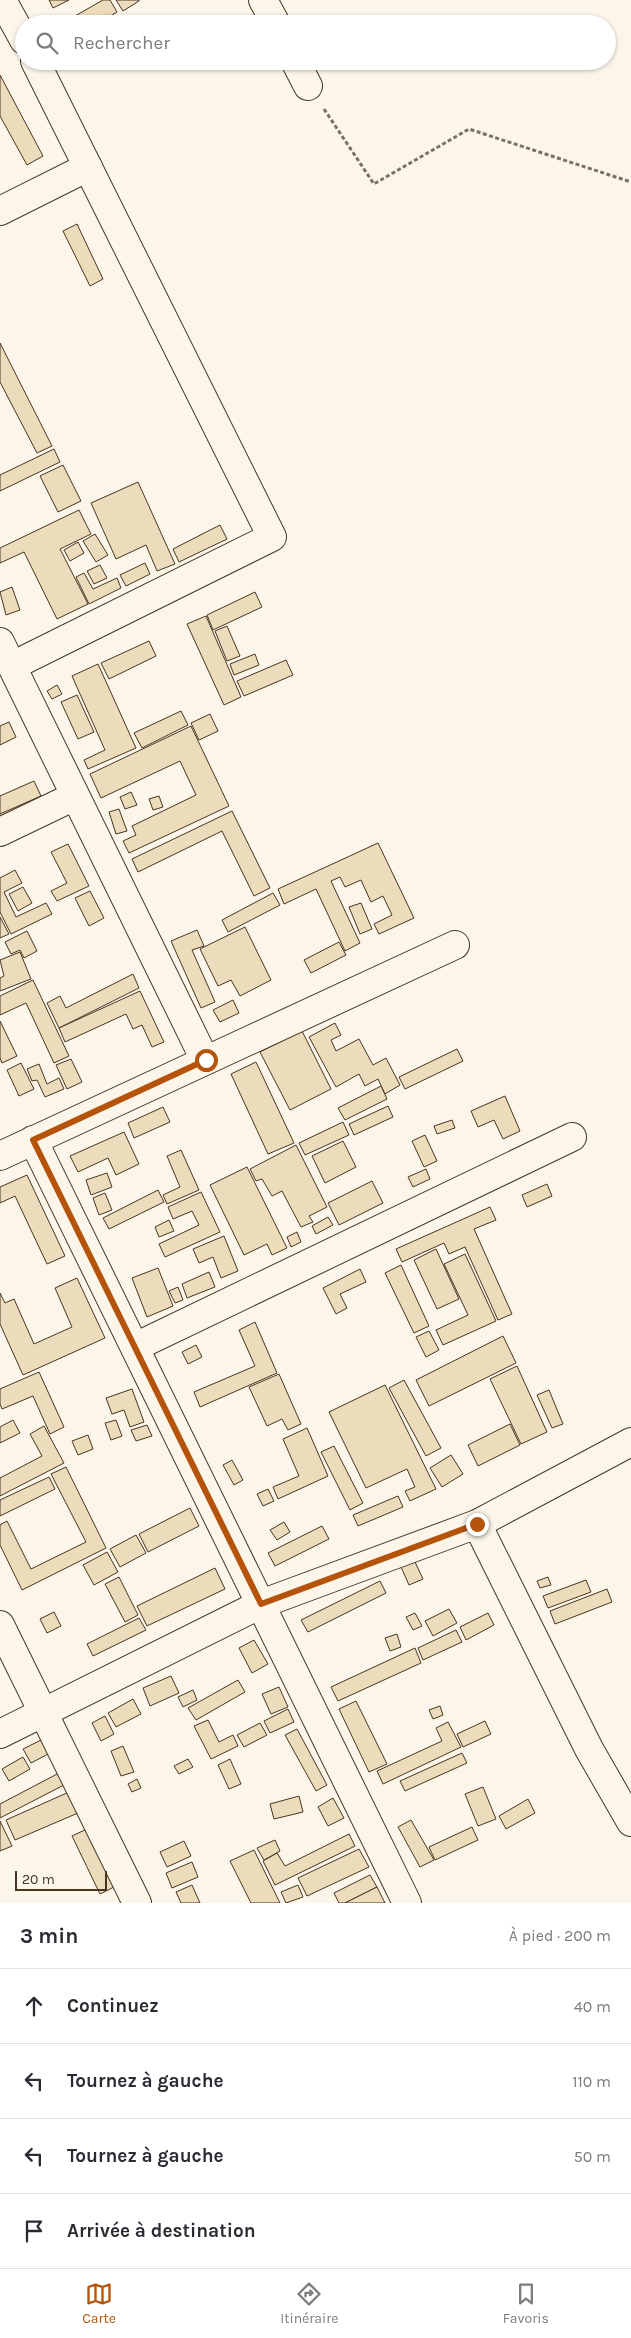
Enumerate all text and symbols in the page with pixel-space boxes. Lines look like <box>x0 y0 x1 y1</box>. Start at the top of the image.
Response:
search box <box>15 15 616 70</box>
icon: search <box>33 29 61 57</box>
text: Rechercher <box>73 32 170 54</box>
route start <box>195 1049 218 1072</box>
route end <box>466 1513 489 1536</box>
scale bar <box>15 1868 108 1891</box>
text: 20 m <box>22 1871 55 1888</box>
text: 3 min <box>20 1924 78 1948</box>
text: À pied · 200 m <box>509 1926 611 1945</box>
icon: ahead <box>20 1992 48 2020</box>
text: Continuez <box>67 1995 159 2017</box>
text: 40 m <box>574 1997 611 2016</box>
icon: left <box>20 2067 48 2095</box>
text: Tournez à gauche <box>67 2070 224 2092</box>
text: 110 m <box>572 2072 611 2091</box>
icon: left <box>20 2142 48 2170</box>
text: Tournez à gauche <box>67 2145 224 2167</box>
text: 50 m <box>574 2147 611 2166</box>
icon: arrive <box>20 2217 48 2245</box>
text: Arrivée à destination <box>67 2220 256 2242</box>
tab: Carte <box>82 2280 116 2327</box>
tab: Itinéraire <box>280 2280 338 2327</box>
tab: Favoris <box>503 2280 549 2327</box>

